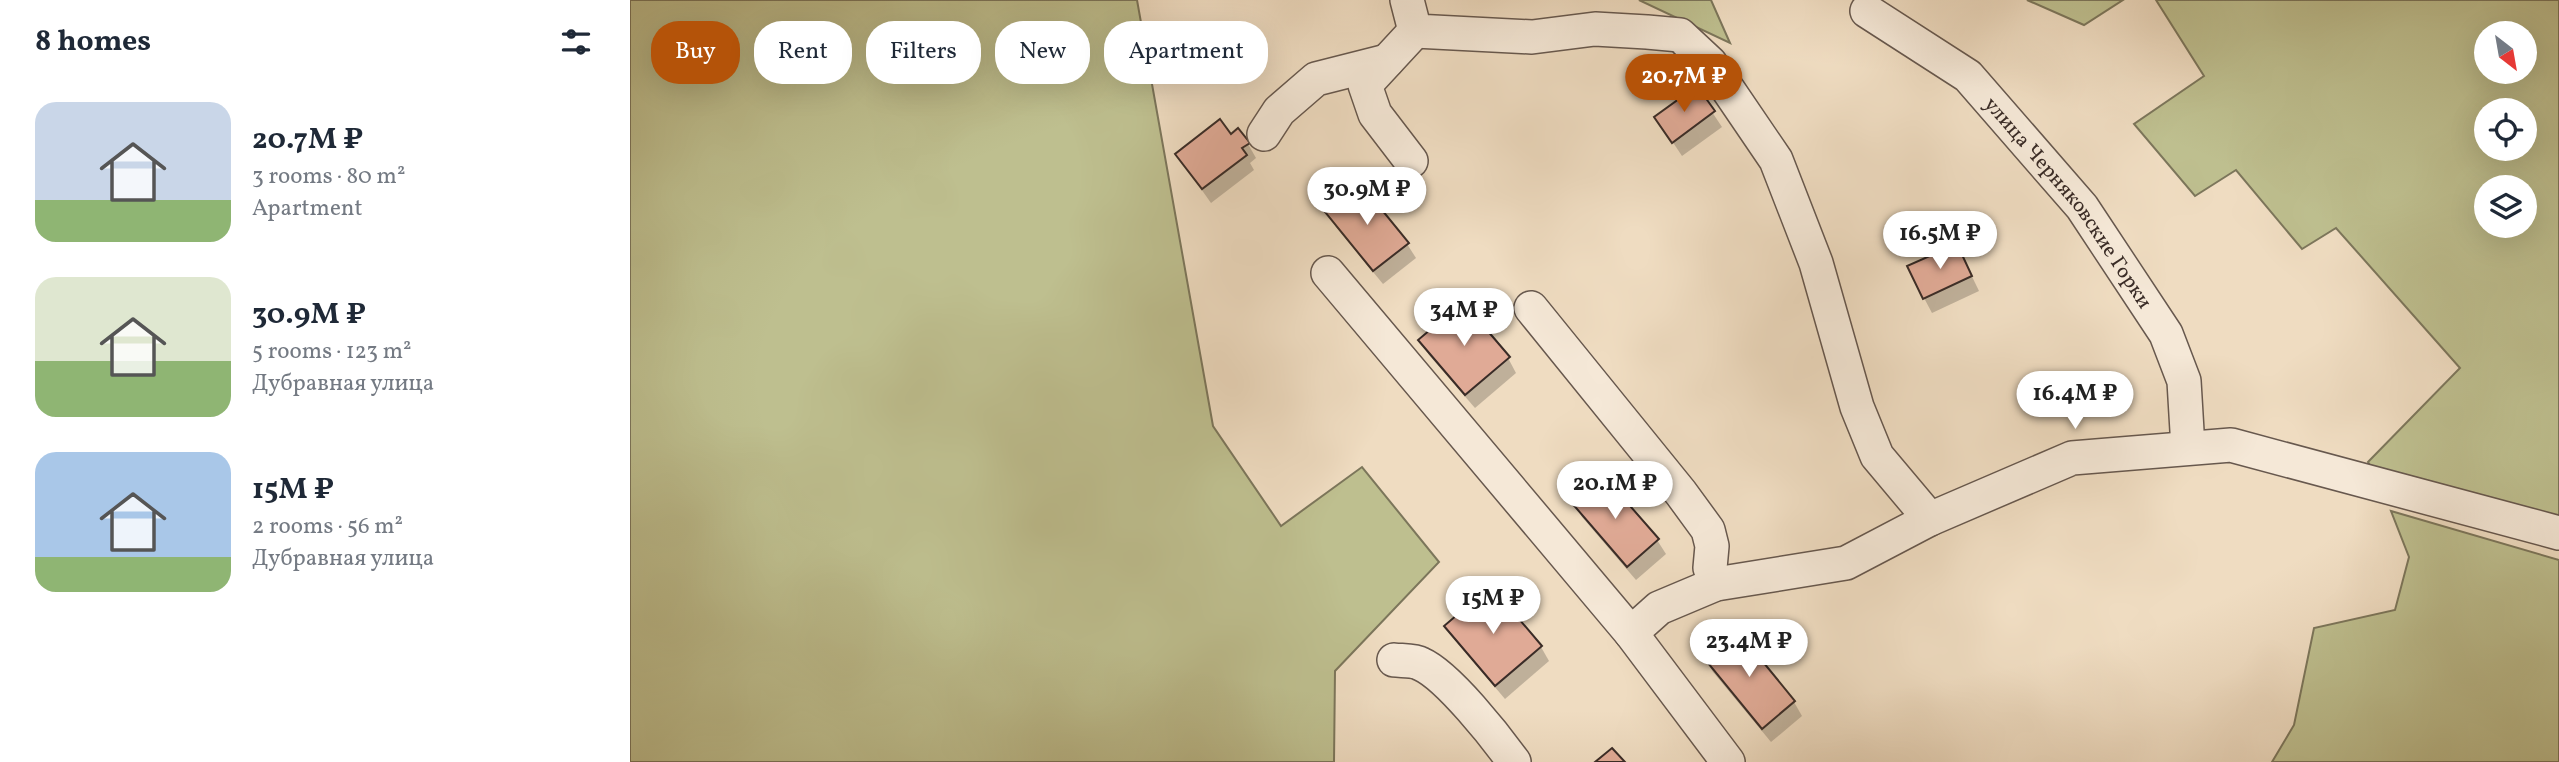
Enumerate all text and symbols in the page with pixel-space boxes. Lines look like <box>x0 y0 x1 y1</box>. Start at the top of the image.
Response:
text: 8 homes <box>35 21 151 63</box>
chip: Buy <box>651 21 740 84</box>
chip: Rent <box>754 21 852 84</box>
chip: Filters <box>866 21 981 84</box>
chip: New <box>995 21 1090 84</box>
chip: Apartment <box>1104 21 1268 84</box>
north arrow <box>2474 21 2538 84</box>
map controls <box>2474 21 2537 238</box>
icon: filters <box>557 23 595 61</box>
pin: 20.7M ₽ <box>1619 54 1749 114</box>
text: 20.7M ₽ <box>1641 61 1727 93</box>
street label: улица Черняковские Горки <box>1977 91 2158 315</box>
button: locate <box>2474 98 2537 161</box>
text: 20.7M ₽ <box>252 119 363 161</box>
icon: home <box>91 130 175 214</box>
text: 3 rooms · 80 m² <box>252 161 405 193</box>
pin: 30.9M ₽ <box>1302 168 1432 227</box>
text: 30.9M ₽ <box>1323 174 1411 206</box>
button: layers <box>2474 175 2537 238</box>
text: Apartment <box>252 193 363 225</box>
pin: 16.5M ₽ <box>1875 212 2005 271</box>
text: 16.5M ₽ <box>1899 218 1981 250</box>
pin: 34M ₽ <box>1415 288 1513 348</box>
text: 30.9M ₽ <box>252 294 366 336</box>
text: 34M ₽ <box>1430 295 1498 327</box>
icon: home <box>91 305 175 389</box>
text: 5 rooms · 123 m² <box>252 336 412 368</box>
text: Дубравная улица <box>252 368 434 400</box>
pin: 16.4M ₽ <box>2010 372 2140 431</box>
text: 16.4M ₽ <box>2033 378 2117 410</box>
pin: 20.1M ₽ <box>1550 462 1680 521</box>
text: 20.1M ₽ <box>1573 468 1657 500</box>
text: 15M ₽ <box>252 469 334 511</box>
icon: home <box>91 480 175 564</box>
text: 2 rooms · 56 m² <box>252 511 403 543</box>
text: Дубравная улица <box>252 543 434 575</box>
pin: 15M ₽ <box>1444 576 1542 636</box>
text: 15M ₽ <box>1462 583 1524 615</box>
pin: 23.4M ₽ <box>1684 620 1814 679</box>
text: 23.4M ₽ <box>1706 626 1792 658</box>

